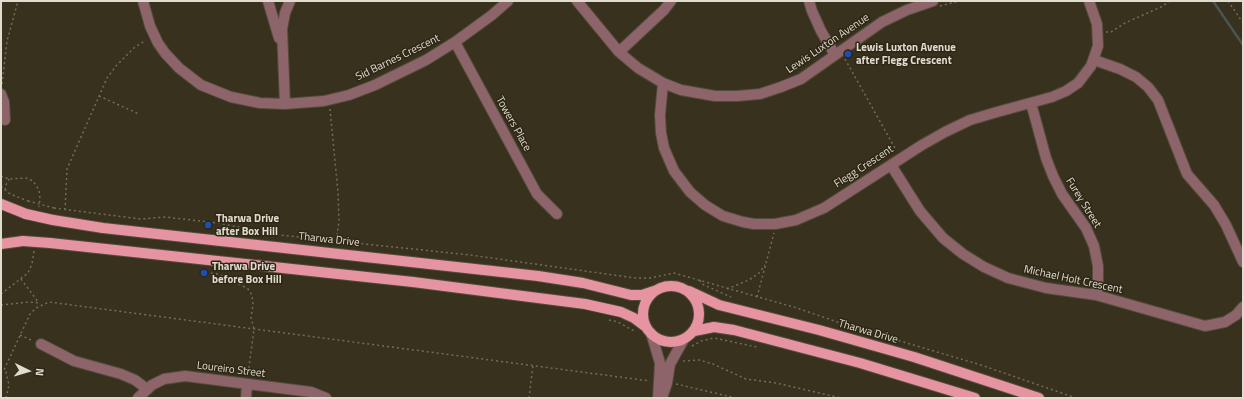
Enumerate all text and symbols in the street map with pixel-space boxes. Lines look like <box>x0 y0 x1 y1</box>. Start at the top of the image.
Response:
street label: Lewis Luxton Avenue <box>784 11 872 77</box>
street label: Sid Barnes Crescent <box>354 32 442 84</box>
place label: Lewis Luxton Avenue after Flegg Crescent <box>856 41 956 67</box>
marker: Lewis Luxton Avenue after Flegg Crescent <box>843 49 853 59</box>
street label: Towers Place <box>493 94 533 154</box>
street label: Flegg Crescent <box>832 143 896 191</box>
street label: Furey Street <box>1062 175 1104 231</box>
place label: Tharwa Drive after Box Hill <box>216 212 279 238</box>
marker: Tharwa Drive after Box Hill <box>203 220 213 230</box>
street label: Tharwa Drive <box>298 230 360 250</box>
place label: Tharwa Drive before Box Hill <box>212 260 282 286</box>
street label: Michael Holt Crescent <box>1022 263 1124 297</box>
marker: Tharwa Drive before Box Hill <box>199 268 209 278</box>
street label: Tharwa Drive <box>837 317 899 347</box>
north arrow <box>8 351 48 391</box>
street label: Loureiro Street <box>196 359 266 381</box>
text: N <box>32 368 48 377</box>

